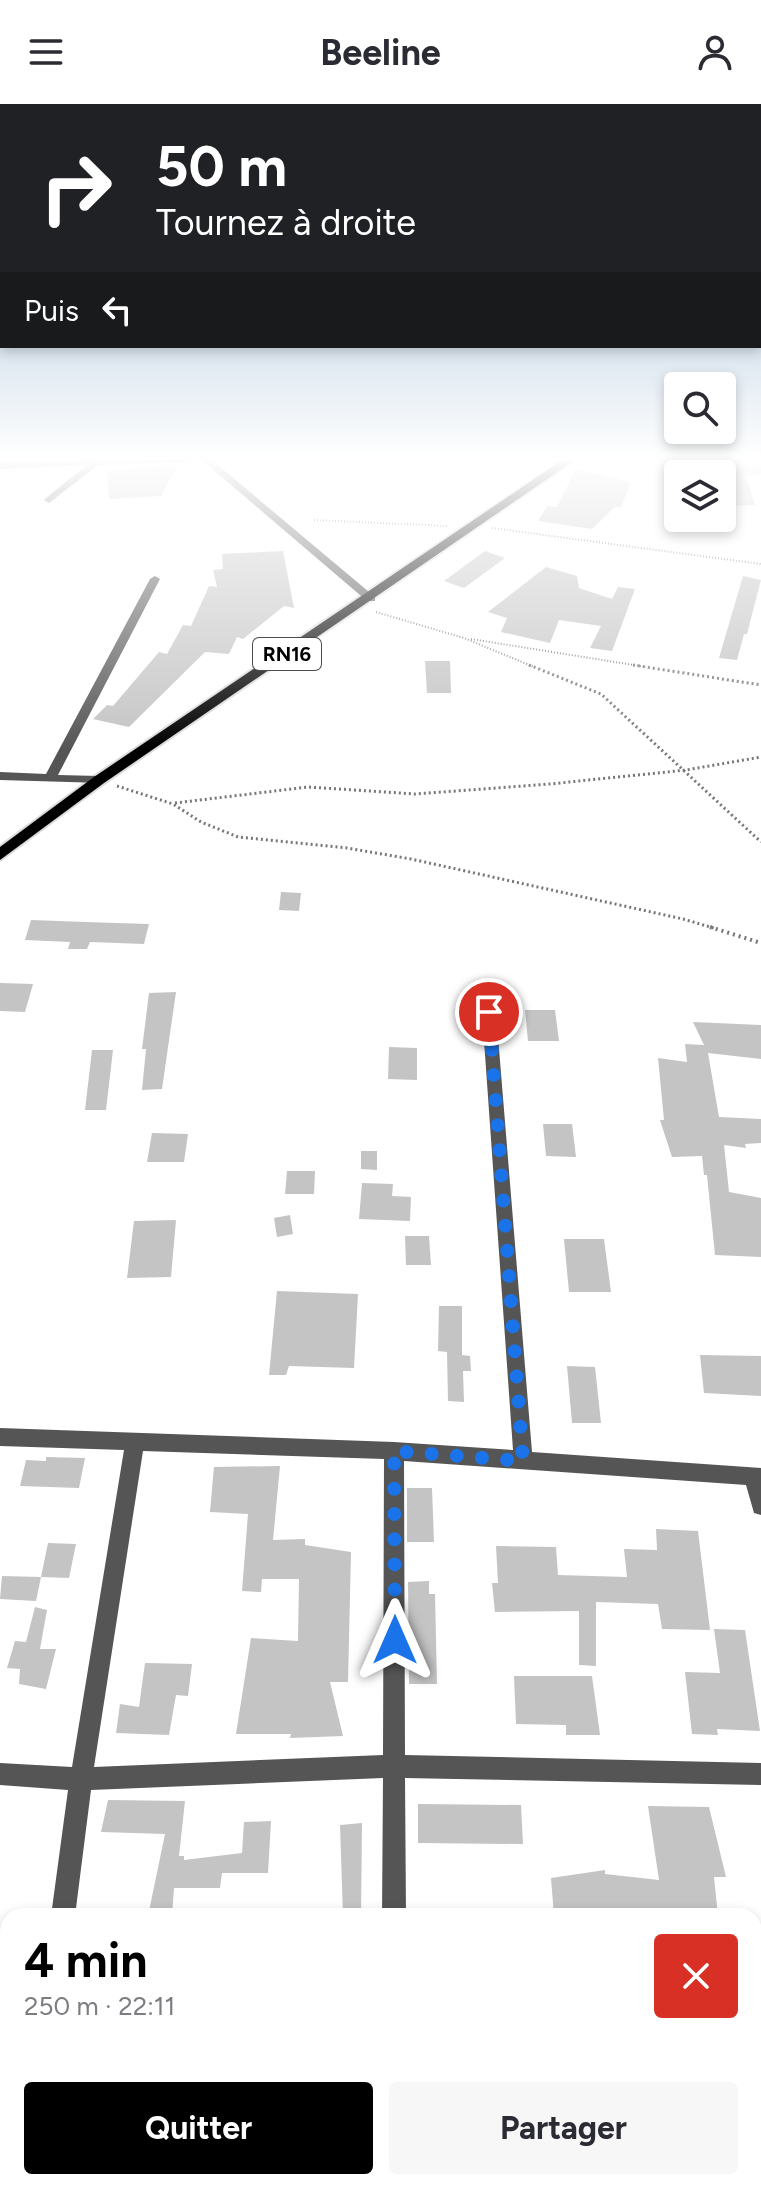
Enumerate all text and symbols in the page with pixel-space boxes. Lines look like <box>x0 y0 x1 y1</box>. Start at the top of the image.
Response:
icon: menu <box>24 30 68 74</box>
icon: person <box>693 30 737 74</box>
text: Beeline <box>320 31 441 74</box>
text: 50 m <box>156 133 287 200</box>
icon: right <box>24 136 128 240</box>
text: Tournez à droite <box>156 201 416 244</box>
icon: left <box>95 288 139 332</box>
text: Puis <box>24 292 79 329</box>
map controls <box>664 372 736 532</box>
button: search <box>664 372 736 444</box>
button: layers <box>664 460 736 532</box>
road number: RN16 <box>253 638 321 670</box>
pin <box>455 978 523 1046</box>
icon: arrive <box>467 990 511 1034</box>
position arrow <box>353 1598 437 1682</box>
text: 4 min <box>24 1931 148 1989</box>
button: close <box>654 1934 738 2018</box>
text: 250 m · 22:11 <box>24 1990 175 2022</box>
button: Quitter <box>24 2082 373 2174</box>
button: Partager <box>389 2082 738 2174</box>

